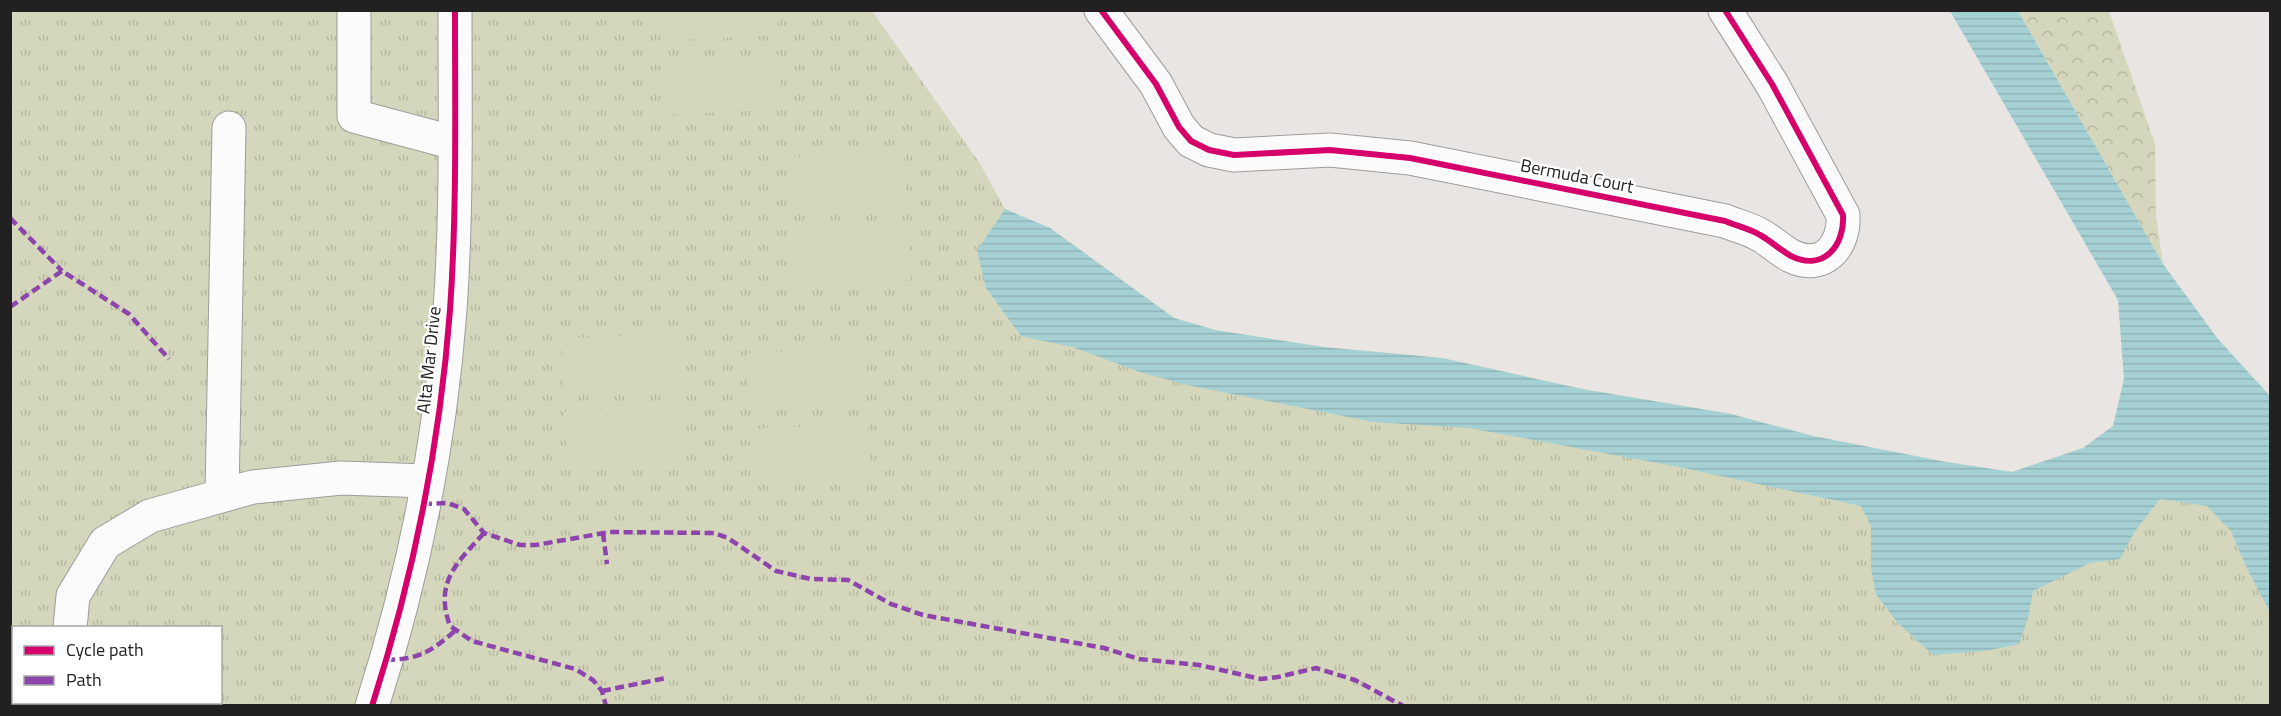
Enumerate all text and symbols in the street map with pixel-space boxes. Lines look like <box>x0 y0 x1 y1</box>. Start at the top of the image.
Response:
street label: Bermuda Court <box>1518 151 1637 200</box>
street label: Alta Mar Drive <box>409 305 448 415</box>
legend <box>12 626 222 704</box>
text: Cycle path <box>66 636 144 663</box>
text: Path <box>66 666 102 693</box>

